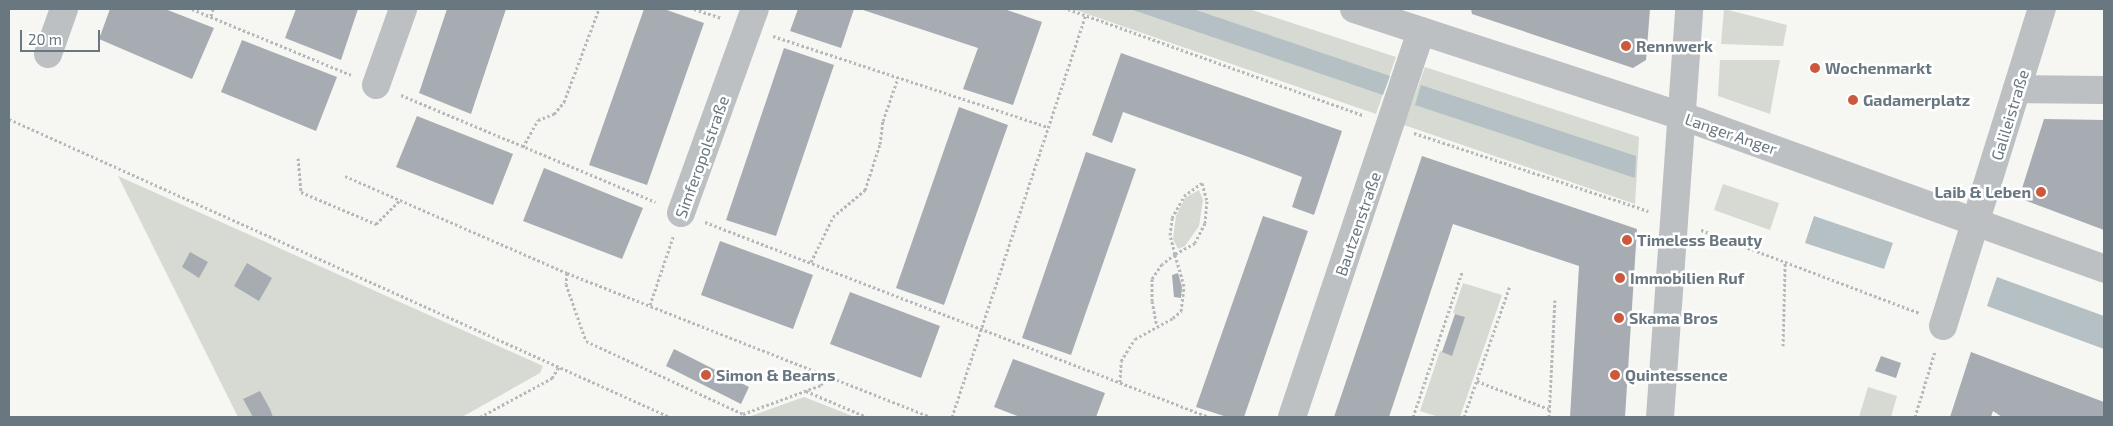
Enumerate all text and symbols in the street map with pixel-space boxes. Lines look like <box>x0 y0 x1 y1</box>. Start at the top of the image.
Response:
scale bar <box>22 20 102 52</box>
text: 20 m <box>28 30 62 48</box>
place label: Rennwerk <box>1636 36 1713 56</box>
marker: Rennwerk <box>1620 40 1632 52</box>
place label: Wochenmarkt <box>1825 58 1932 78</box>
marker: Wochenmarkt <box>1809 62 1821 74</box>
street label: Galileistraße <box>1987 67 2033 163</box>
place label: Gadamerplatz <box>1863 90 1970 110</box>
street label: Simferopolstraße <box>671 93 733 221</box>
marker: Gadamerplatz <box>1847 94 1859 106</box>
street label: Langer Anger <box>1682 109 1780 159</box>
street label: Bautzenstraße <box>1331 169 1385 279</box>
place label: Laib & Leben <box>1934 182 2031 202</box>
marker: Laib & Leben <box>2035 186 2047 198</box>
place label: Timeless Beauty <box>1637 230 1762 250</box>
marker: Timeless Beauty <box>1621 234 1633 246</box>
place label: Immobilien Ruf <box>1630 268 1744 288</box>
marker: Immobilien Ruf <box>1614 272 1626 284</box>
place label: Skama Bros <box>1629 308 1718 328</box>
marker: Skama Bros <box>1613 312 1625 324</box>
place label: Simon & Bearns <box>716 365 835 385</box>
place label: Quintessence <box>1625 365 1728 385</box>
marker: Simon & Bearns <box>700 369 712 381</box>
marker: Quintessence <box>1609 369 1621 381</box>

